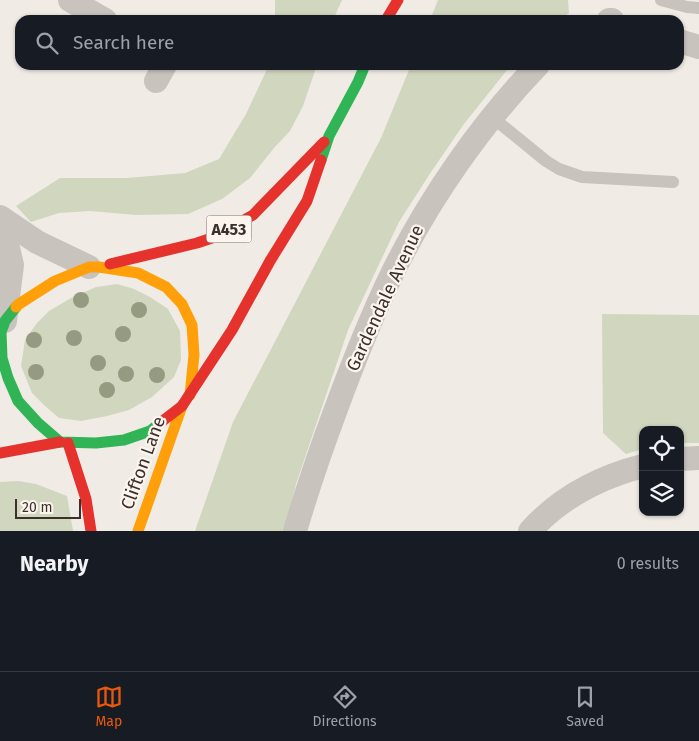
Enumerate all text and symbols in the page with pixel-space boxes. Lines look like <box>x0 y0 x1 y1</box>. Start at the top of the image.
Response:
search box <box>15 15 684 70</box>
icon: search <box>33 29 61 57</box>
text: Search here <box>73 31 174 54</box>
road number: A453 <box>206 215 252 242</box>
street label: Gardendale Avenue <box>342 221 428 375</box>
street label: Clifton Lane <box>116 414 170 512</box>
map controls <box>639 426 684 516</box>
button: locate <box>639 426 684 471</box>
button: layers <box>639 471 684 516</box>
scale bar <box>15 496 81 519</box>
text: 20 m <box>22 499 52 516</box>
text: Nearby <box>20 551 88 577</box>
text: 0 results <box>617 554 679 573</box>
tab: Map <box>95 683 123 730</box>
tab: Directions <box>312 683 377 730</box>
tab: Saved <box>566 683 604 730</box>

